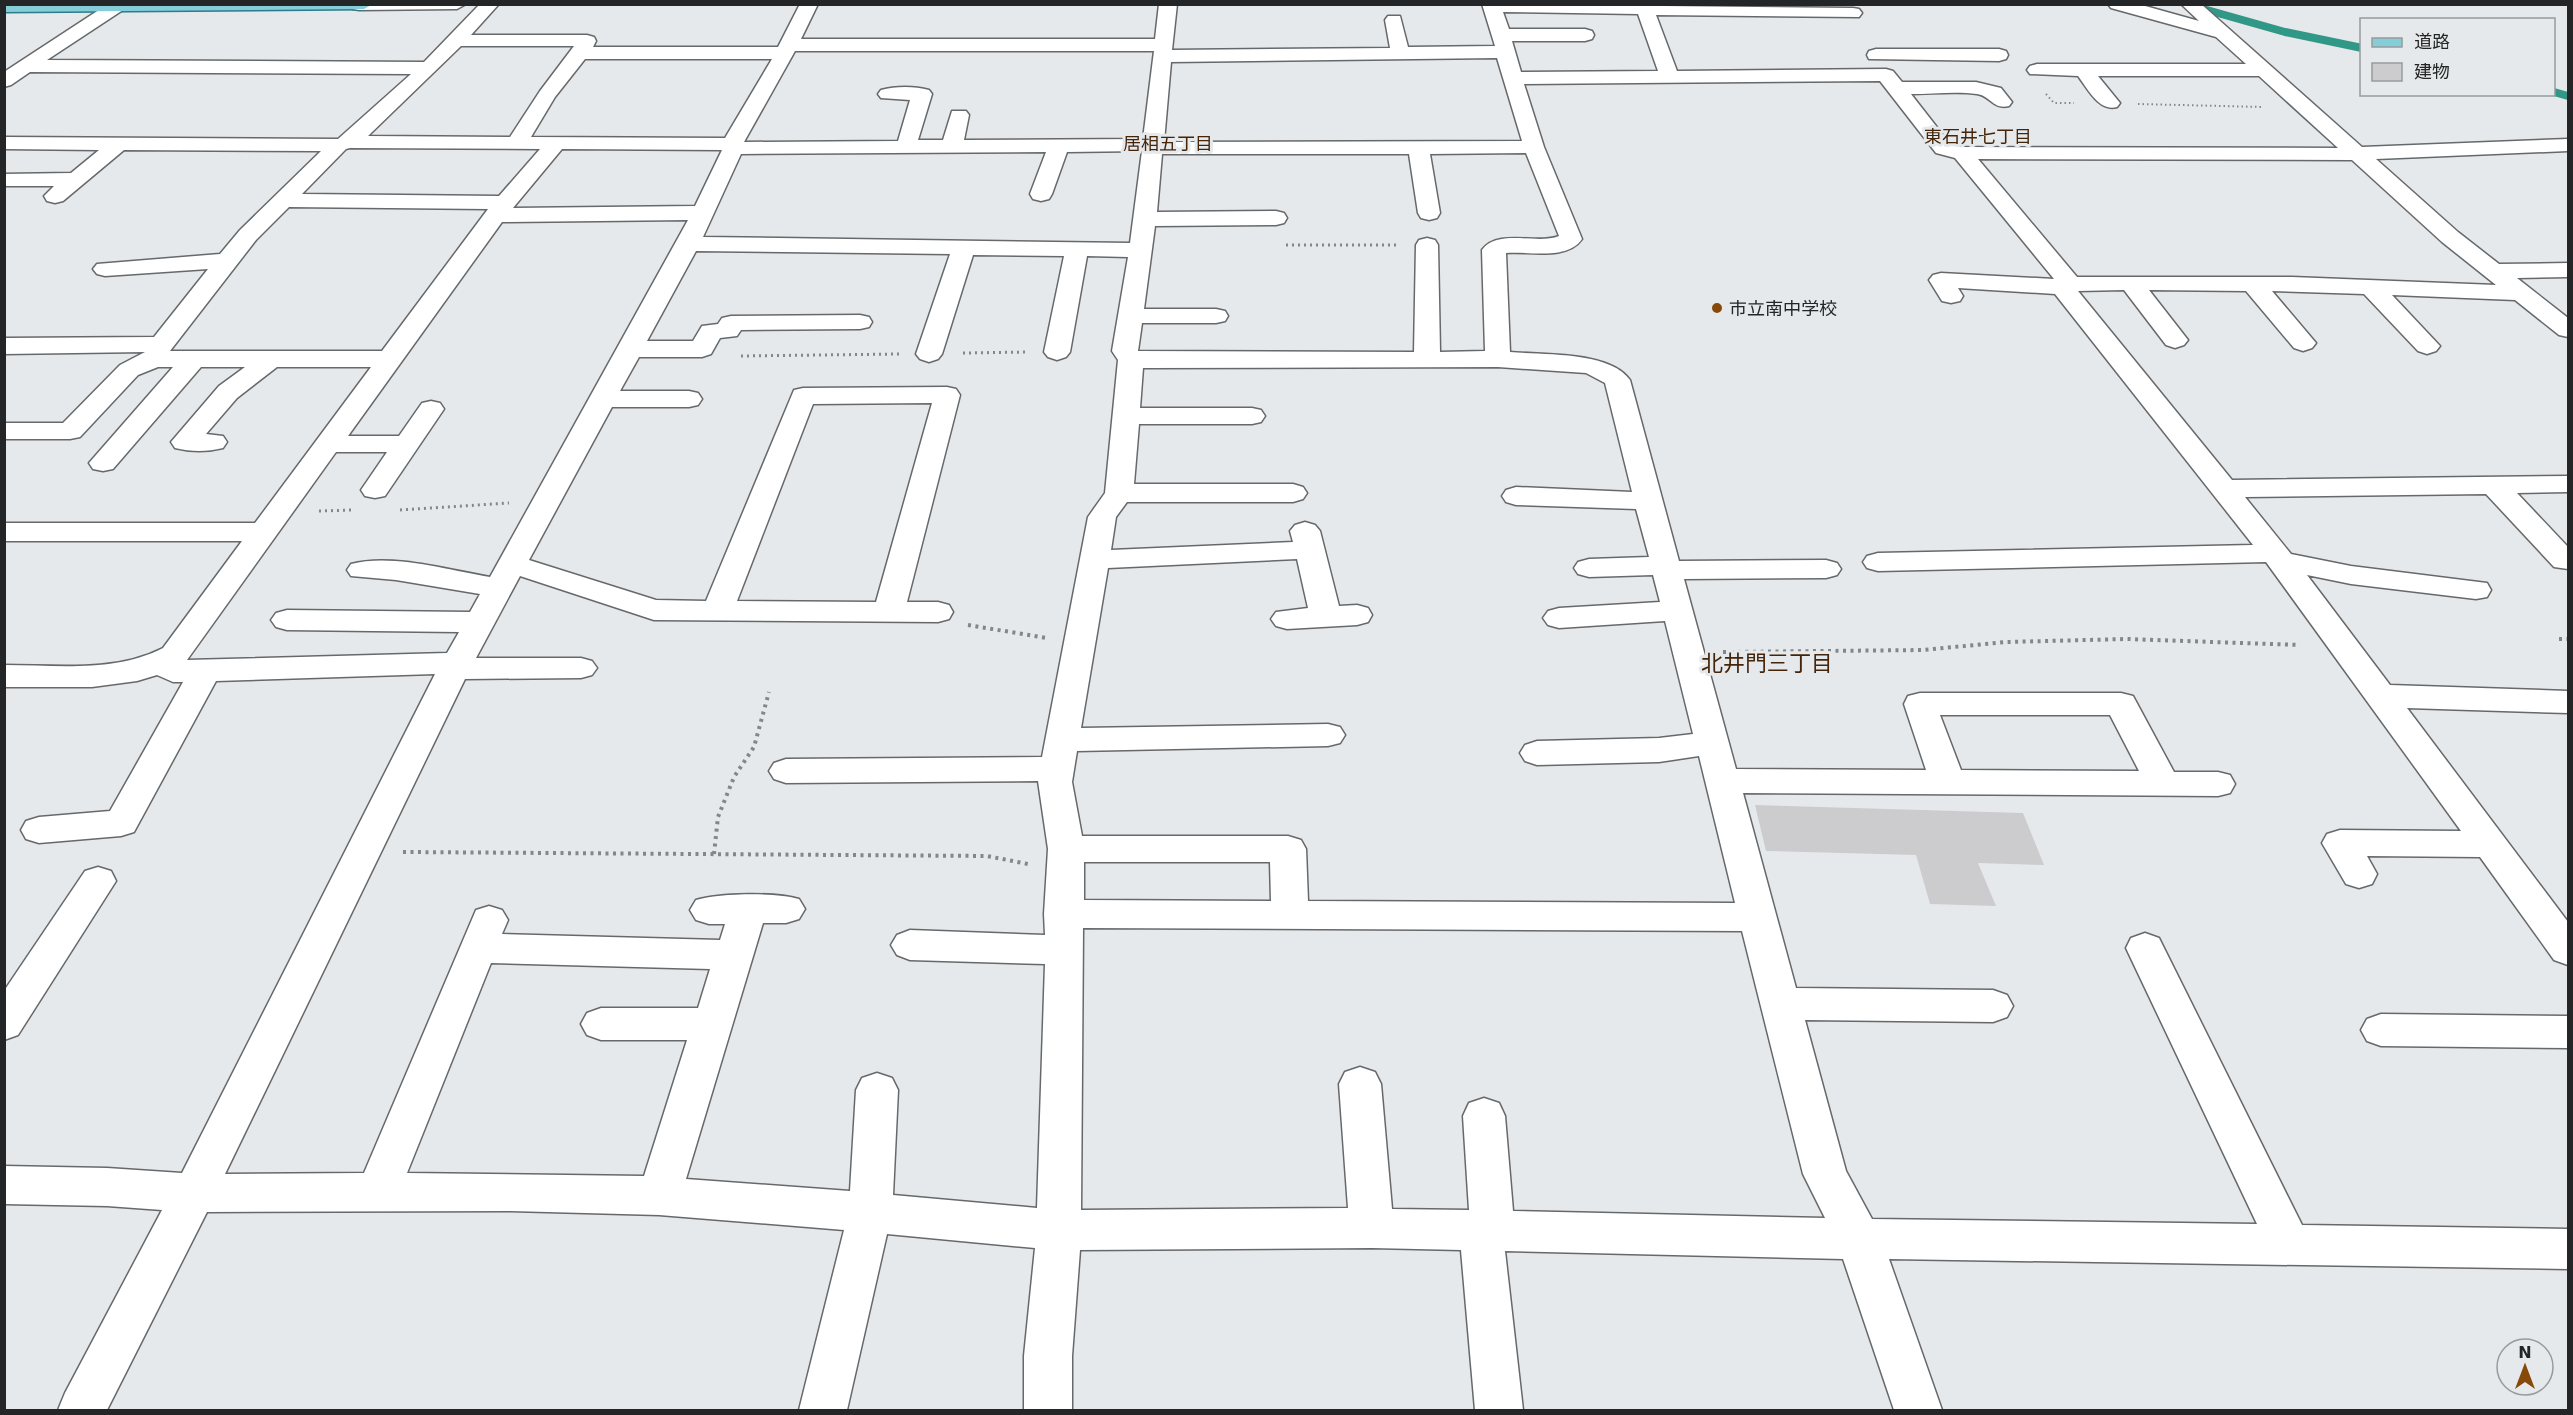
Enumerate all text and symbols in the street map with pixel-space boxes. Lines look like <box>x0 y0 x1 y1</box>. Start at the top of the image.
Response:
legend <box>2360 18 2555 96</box>
text: 道路 <box>2414 31 2450 52</box>
text: 建物 <box>2414 61 2450 82</box>
district label: 東石井七丁目 <box>1924 126 2032 147</box>
district label: 居相五丁目 <box>1123 133 1213 154</box>
place label: 市立南中学校 <box>1729 298 1837 319</box>
marker: 市立南中学校 <box>1710 301 1724 315</box>
district label: 北井門三丁目 <box>1701 651 1833 676</box>
north arrow <box>2495 1337 2555 1397</box>
text: N <box>2518 1343 2532 1362</box>

